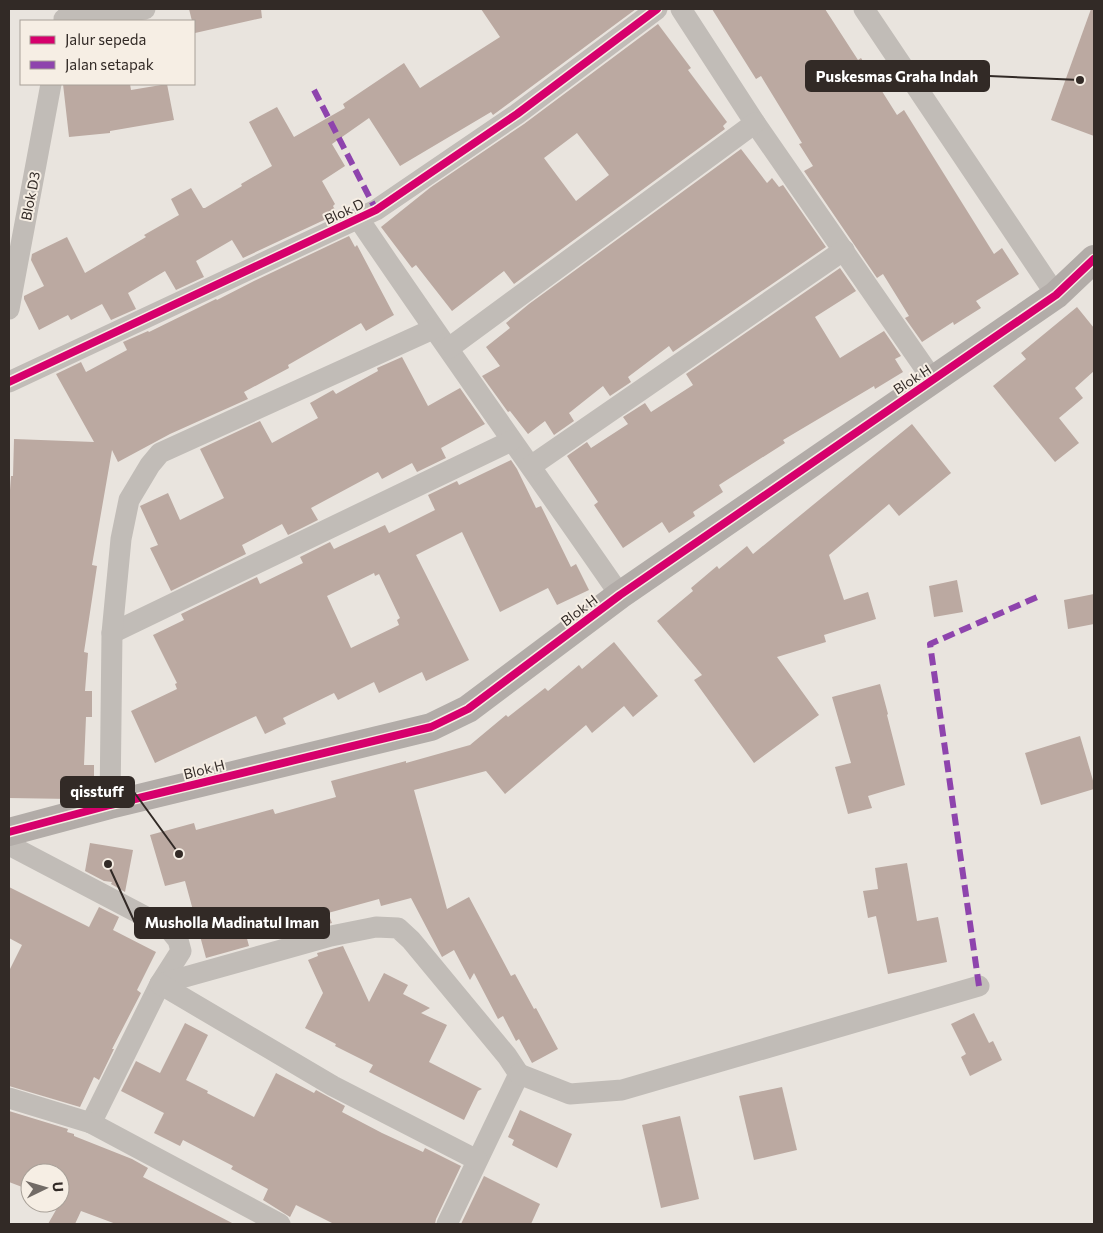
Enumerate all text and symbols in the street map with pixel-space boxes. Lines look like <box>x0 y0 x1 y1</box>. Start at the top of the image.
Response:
legend <box>20 20 195 85</box>
text: Jalur sepeda <box>65 30 146 48</box>
text: Jalan setapak <box>65 55 154 73</box>
callout: Puskesmas Graha Indah <box>806 61 989 91</box>
text: Puskesmas Graha Indah <box>816 67 978 85</box>
street label: Blok D3 <box>17 170 43 222</box>
street label: Blok D <box>322 195 366 227</box>
street label: Blok H <box>890 361 934 397</box>
street label: Blok H <box>557 591 601 629</box>
street label: Blok H <box>182 756 226 782</box>
callout: qisstuff <box>61 777 134 807</box>
text: qisstuff <box>70 782 124 800</box>
callout: Musholla Madinatul Iman <box>135 908 329 938</box>
text: Musholla Madinatul Iman <box>145 913 319 931</box>
north arrow <box>20 1163 70 1213</box>
text: U <box>50 1181 67 1193</box>

